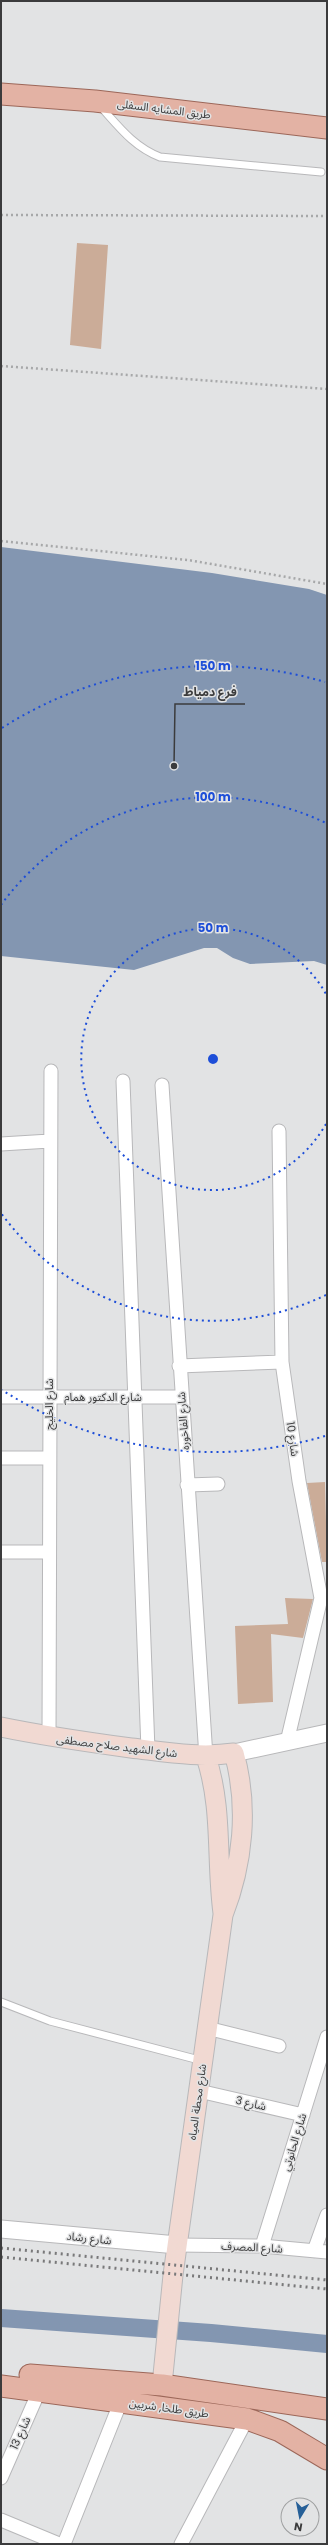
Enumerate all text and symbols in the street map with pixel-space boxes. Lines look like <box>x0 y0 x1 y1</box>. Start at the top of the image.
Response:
street label: طريق المشايه السفلى <box>116 95 212 123</box>
text: 150 m <box>195 657 231 674</box>
callout: فرع دمياط <box>175 680 245 704</box>
text: فرع دمياط <box>183 683 237 701</box>
text: 100 m <box>195 788 231 805</box>
text: 50 m <box>198 919 229 936</box>
centre of rings <box>206 1052 220 1066</box>
street label: شارع الخليج <box>41 1378 57 1430</box>
street label: شارع الدكتور همام <box>64 1389 142 1405</box>
street label: شارع الفاخوره <box>173 1391 193 1451</box>
street label: شارع 10 <box>283 1421 303 1458</box>
street label: شارع الشهيد صلاح مصطفى <box>56 1731 179 1761</box>
street label: شارع محطة المياه <box>184 2062 210 2141</box>
street label: شارع 3 <box>234 2092 268 2114</box>
street label: شارع الحانوتي <box>278 2111 312 2173</box>
street label: شارع رشاد <box>66 2228 113 2248</box>
street label: شارع المصرف <box>221 2237 283 2257</box>
street label: طريق طلخا, شربين <box>128 2394 210 2422</box>
street label: شارع 13 <box>6 2414 34 2452</box>
north arrow <box>280 2497 320 2537</box>
text: N <box>293 2518 304 2535</box>

